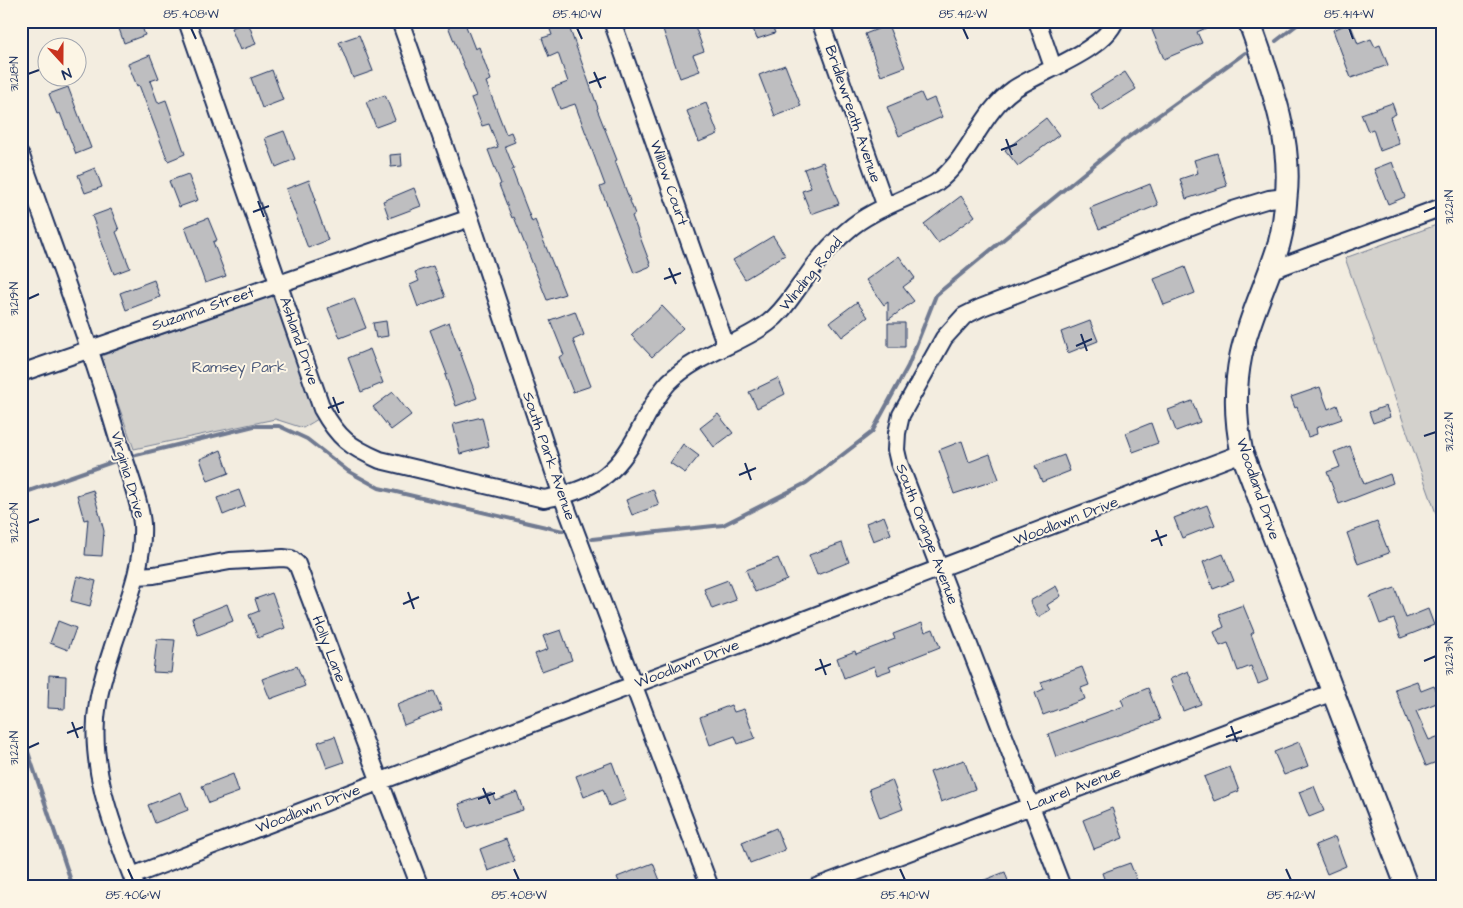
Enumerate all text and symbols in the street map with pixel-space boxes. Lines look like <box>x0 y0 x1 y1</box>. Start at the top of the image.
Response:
text: 85.408°W <box>163 6 219 23</box>
text: 85.410°W <box>552 6 602 23</box>
text: 85.412°W <box>939 6 988 23</box>
text: 85.414°W <box>1324 6 1375 23</box>
north arrow <box>38 38 88 88</box>
street label: Bridlewreath Avenue <box>820 43 886 185</box>
text: 31.218°N <box>6 56 23 92</box>
text: N <box>58 62 74 84</box>
street label: Willow Court <box>645 138 693 228</box>
text: 31.221°N <box>1441 189 1458 224</box>
street label: Winding Road <box>775 232 848 316</box>
text: 31.219°N <box>6 281 23 316</box>
street label: Suzanna Street <box>149 282 257 336</box>
street label: Ashland Drive <box>274 294 324 388</box>
park label: Ramsey Park <box>192 357 286 379</box>
street label: South Park Avenue <box>517 389 581 523</box>
text: 31.222°N <box>1441 411 1458 452</box>
street label: Virginia Drive <box>105 429 150 521</box>
street label: Woodland Drive <box>1231 435 1285 543</box>
street label: South Orange Avenue <box>890 461 964 608</box>
street label: Woodlawn Drive <box>1011 491 1121 551</box>
text: 31.220°N <box>6 502 23 543</box>
street label: Holly Lane <box>306 613 351 686</box>
street label: Woodlawn Drive <box>632 634 742 694</box>
text: 31.223°N <box>1441 636 1458 676</box>
text: 31.221°N <box>6 730 23 765</box>
street label: Laurel Avenue <box>1024 761 1124 817</box>
street label: Woodlawn Drive <box>253 779 363 839</box>
text: 85.406°W <box>105 887 161 904</box>
text: 85.408°W <box>491 887 547 904</box>
text: 85.410°W <box>880 887 930 904</box>
text: 85.412°W <box>1267 887 1316 904</box>

